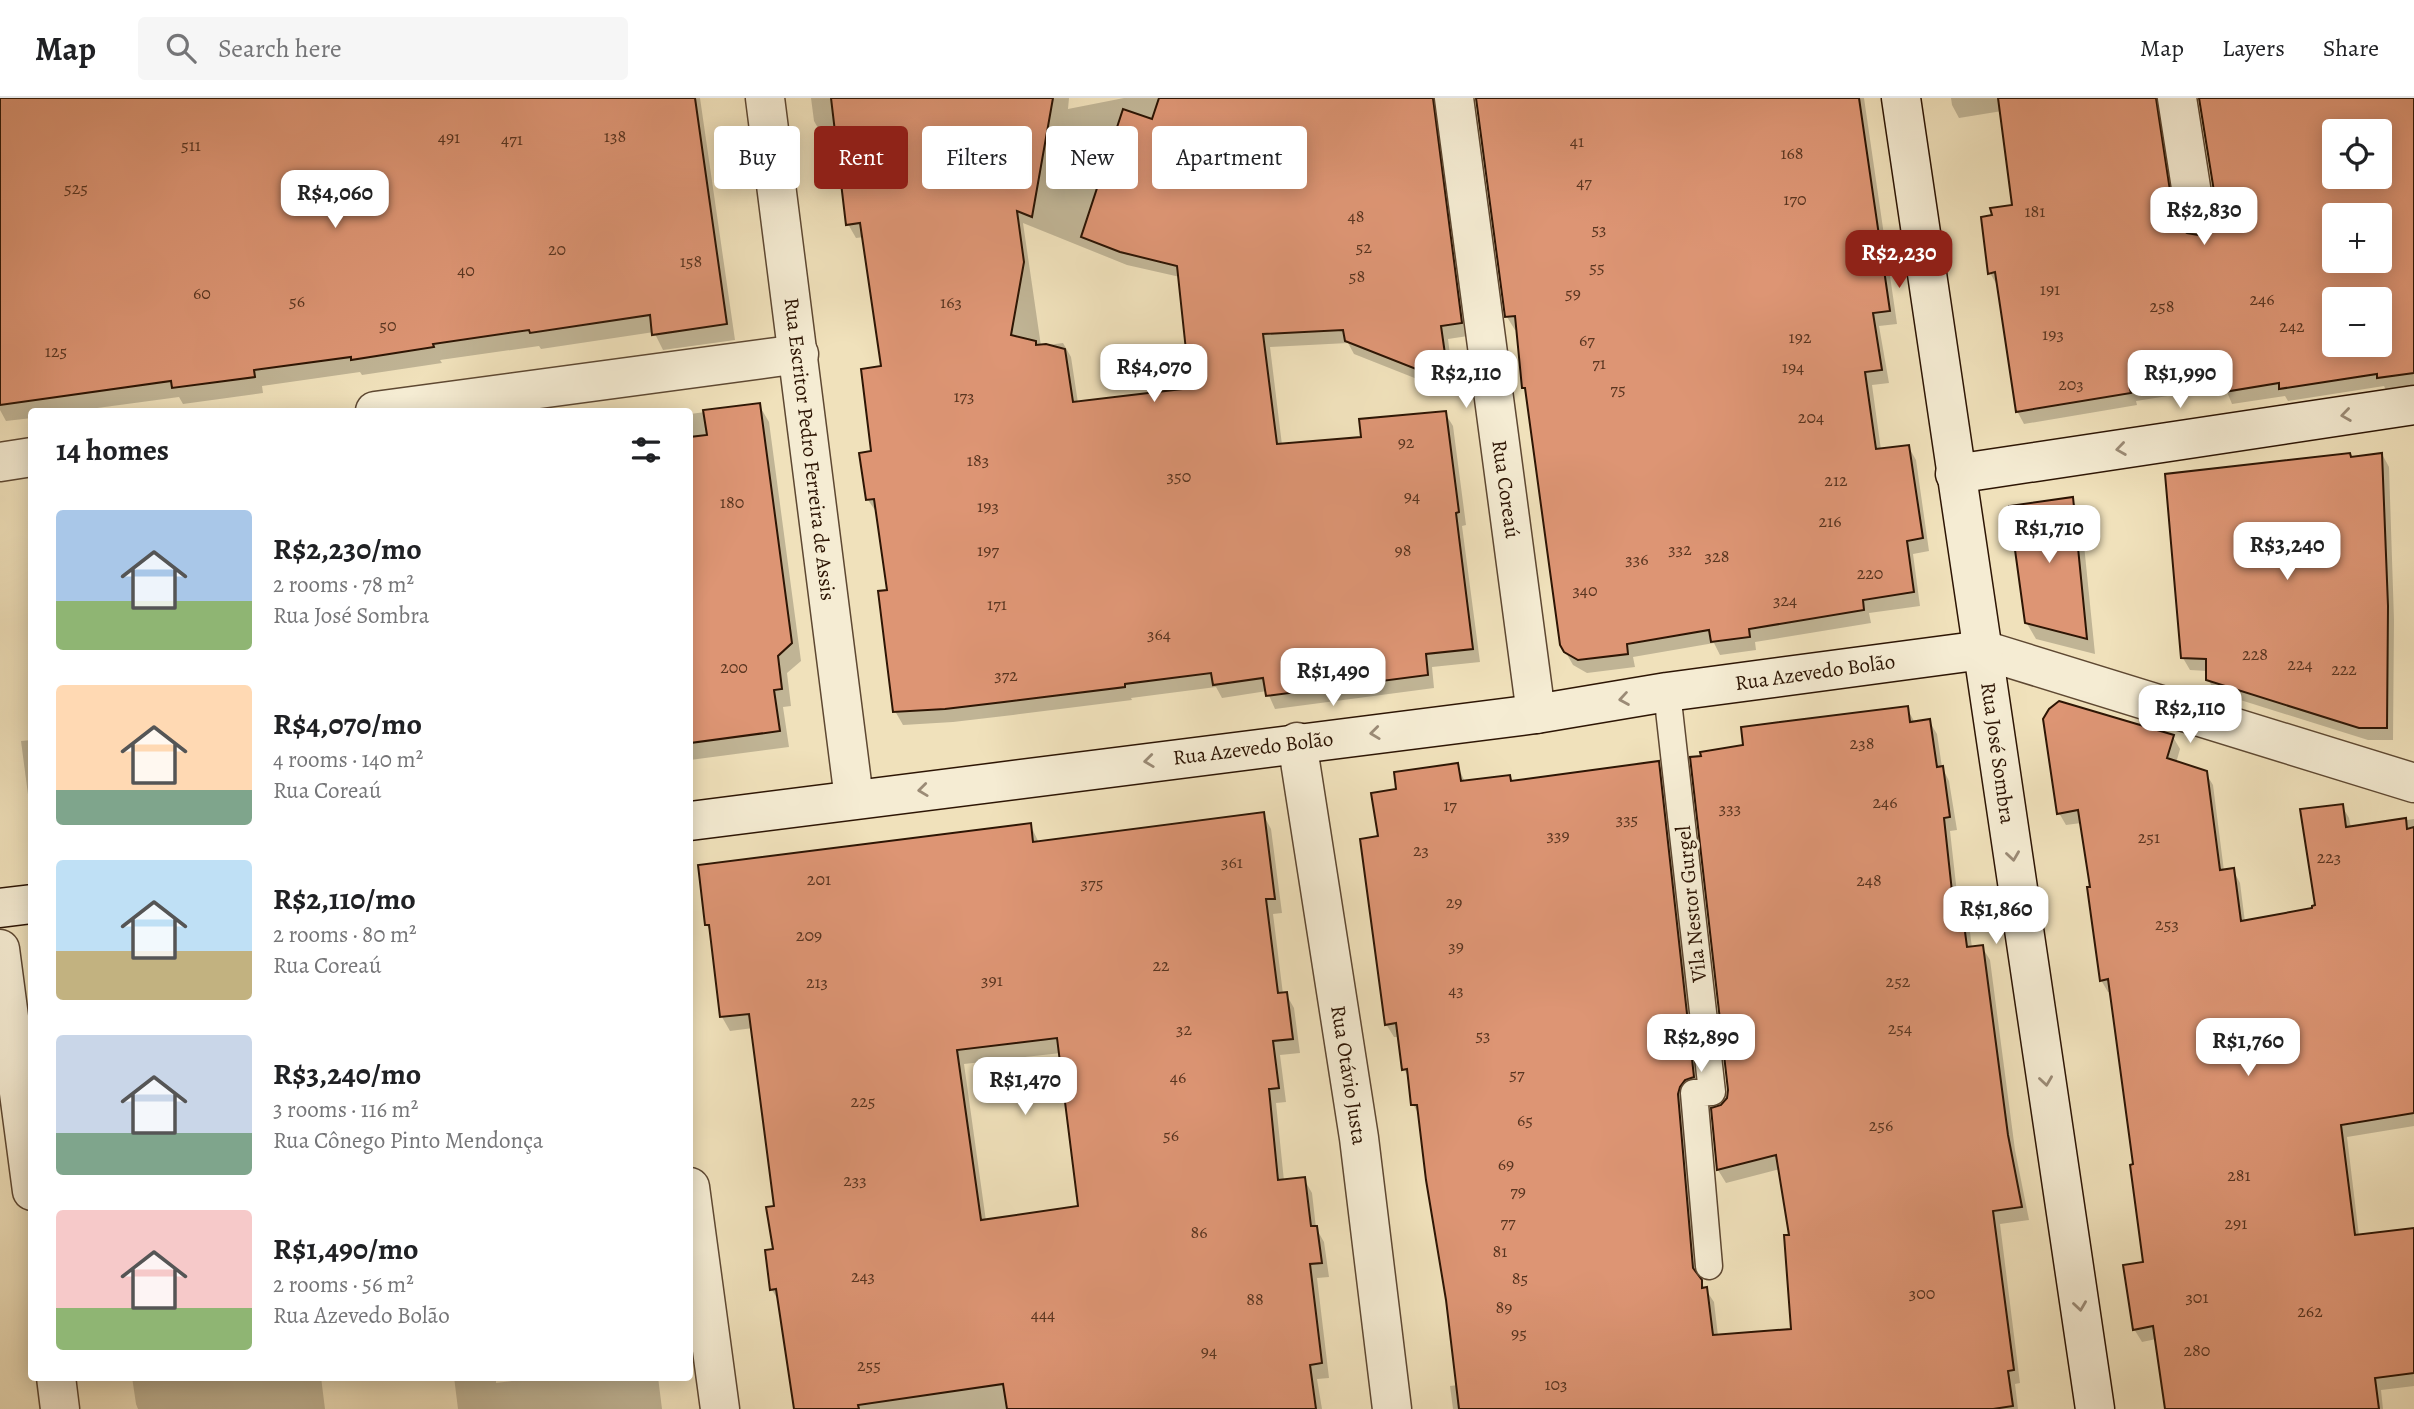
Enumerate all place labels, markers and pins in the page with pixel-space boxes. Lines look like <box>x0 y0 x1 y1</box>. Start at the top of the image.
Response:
pin: R$4,060 <box>270 170 400 230</box>
pin: R$2,830 <box>2139 188 2269 247</box>
pin: R$2,230 <box>1834 230 1964 290</box>
pin: R$4,070 <box>1089 344 1219 404</box>
pin: R$2,110 <box>1401 350 1531 410</box>
pin: R$1,990 <box>2115 350 2245 410</box>
pin: R$1,710 <box>1984 505 2114 565</box>
pin: R$3,240 <box>2222 522 2352 582</box>
pin: R$1,490 <box>1268 648 1398 708</box>
pin: R$2,110 <box>2125 686 2255 745</box>
pin: R$1,860 <box>1931 886 2061 946</box>
pin: R$2,890 <box>1636 1014 1766 1074</box>
pin: R$1,760 <box>2183 1018 2313 1078</box>
pin: R$1,470 <box>960 1058 1090 1117</box>

